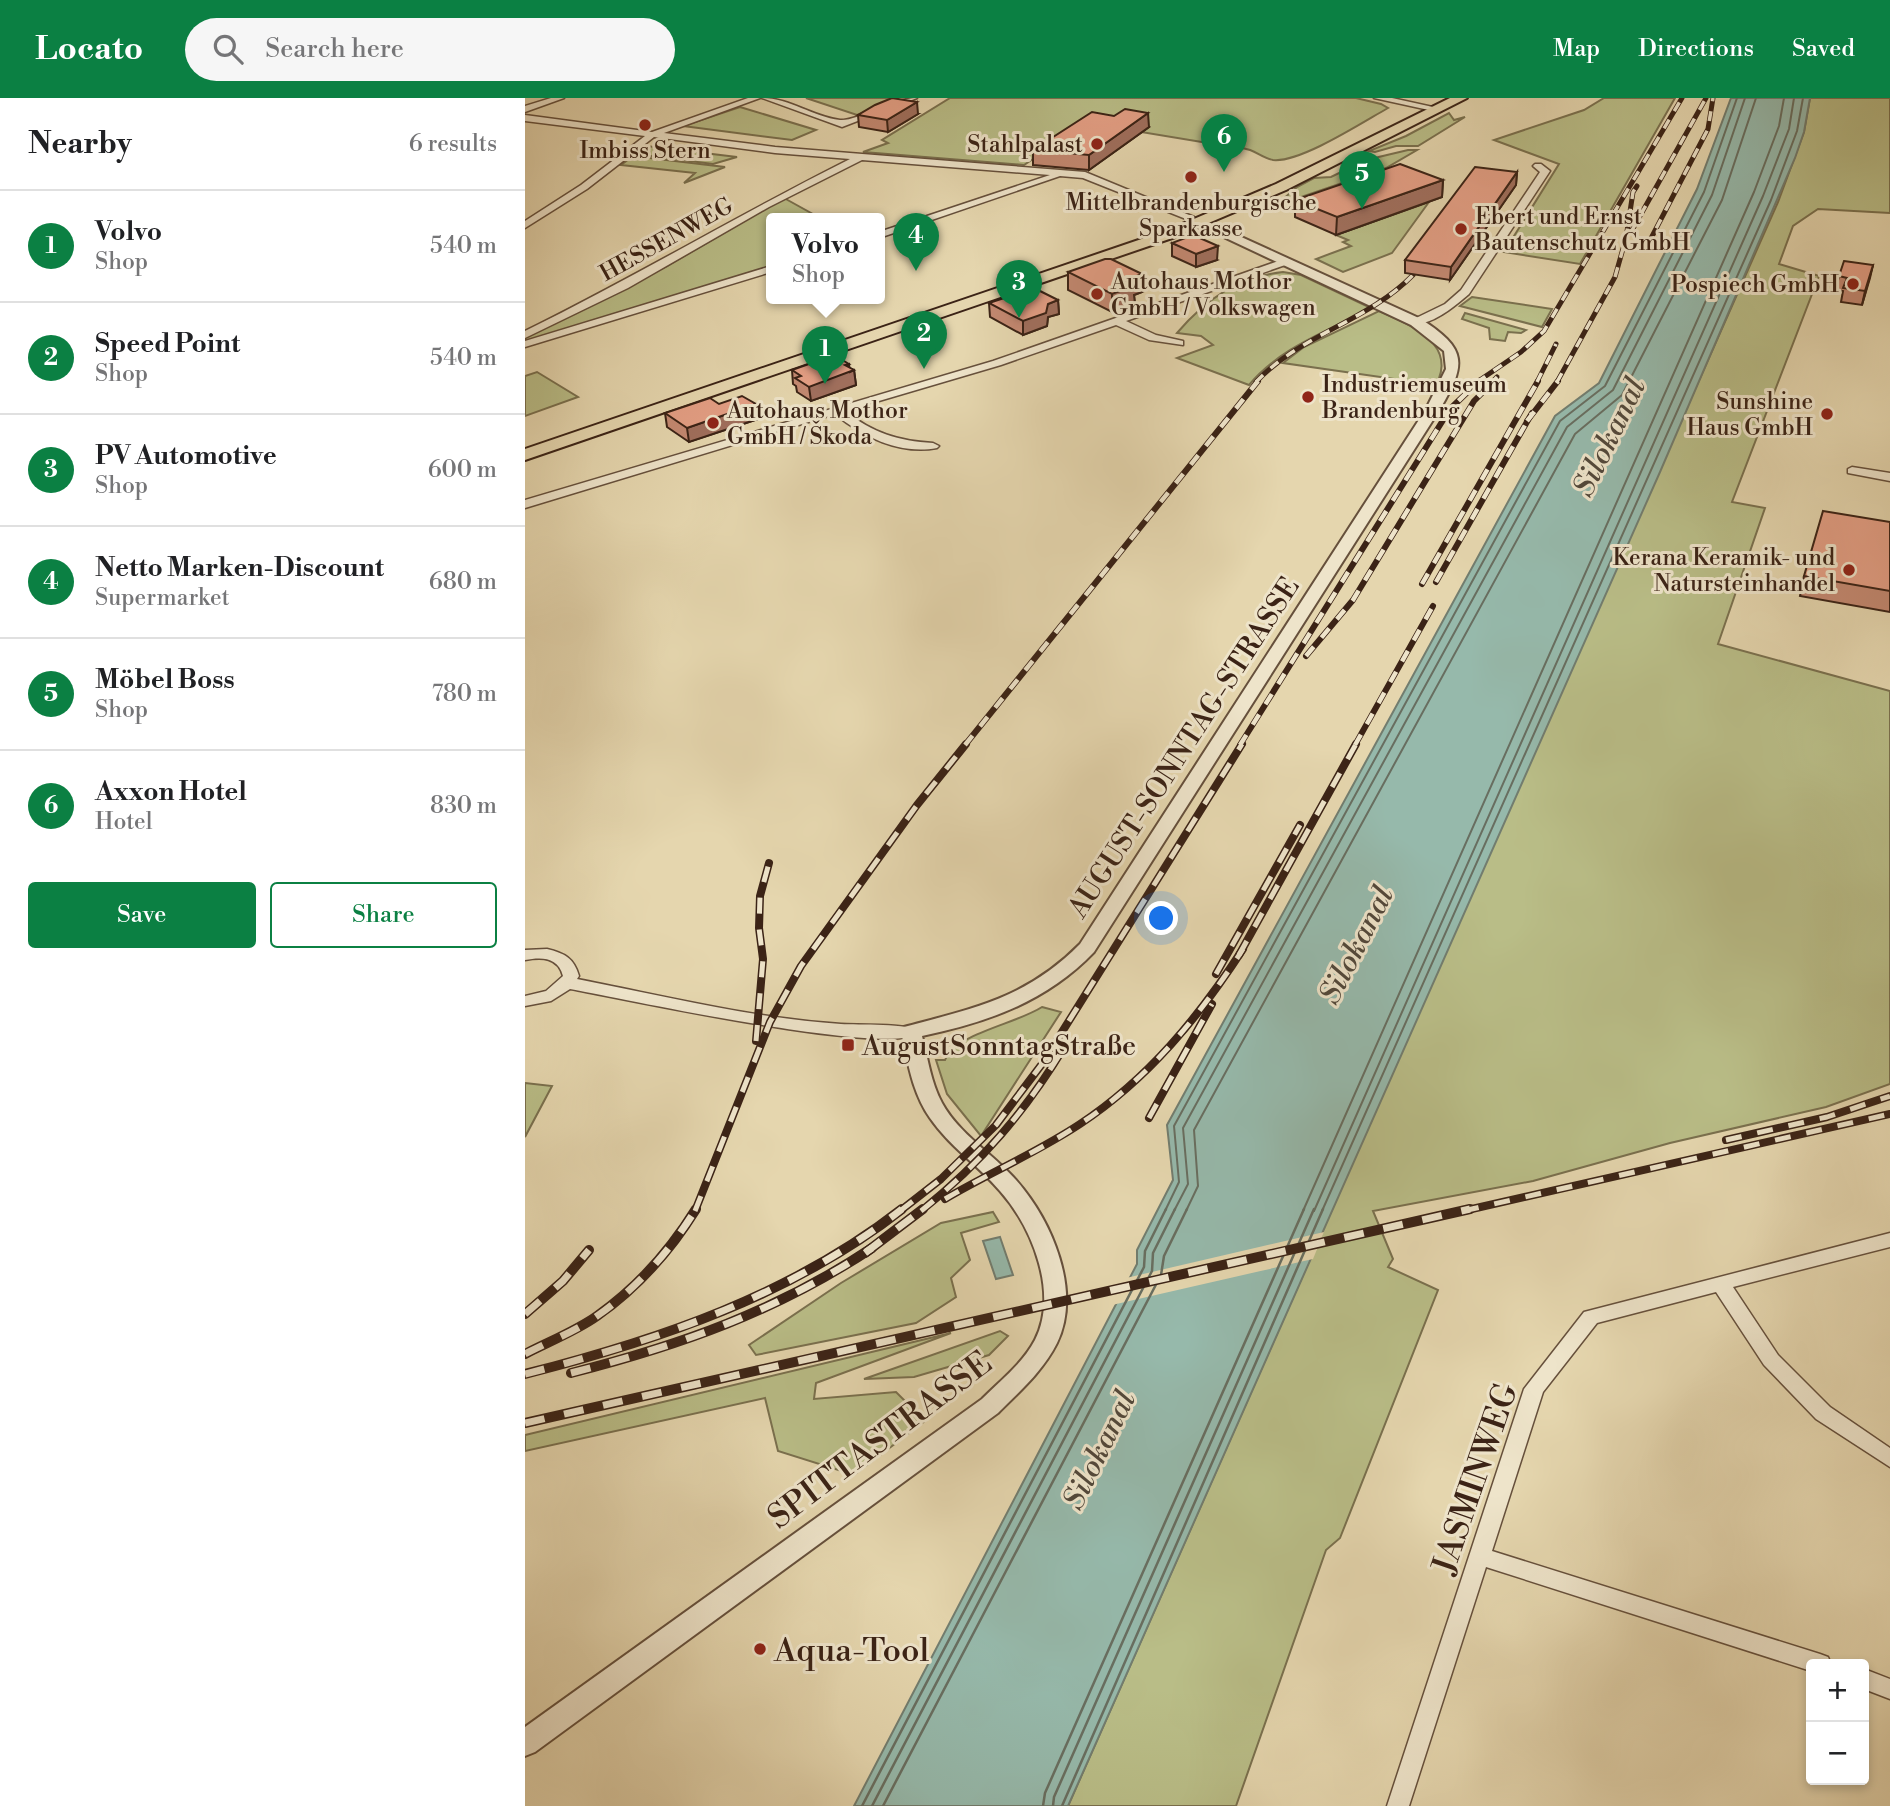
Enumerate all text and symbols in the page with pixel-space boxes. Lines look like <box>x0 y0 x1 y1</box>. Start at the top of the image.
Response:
search box <box>185 18 675 81</box>
text: Locato <box>35 29 143 70</box>
icon: search <box>209 30 247 68</box>
text: Search here <box>265 33 404 65</box>
text: Map <box>1553 34 1600 64</box>
text: Directions <box>1638 34 1754 64</box>
text: Saved <box>1792 34 1855 64</box>
pin: 6 <box>1201 114 1247 172</box>
marker: Imbiss Stern <box>637 117 653 133</box>
text: Nearby <box>28 125 132 163</box>
text: 6 results <box>409 130 497 158</box>
place label: Stahlpalast <box>967 131 1083 159</box>
marker: Stahlpalast <box>1089 136 1105 152</box>
place label: Imbiss Stern <box>579 137 711 165</box>
pin: 5 <box>1339 151 1385 209</box>
marker: Mittelbrandenburgische Sparkasse <box>1183 169 1199 185</box>
place label: Mittelbrandenburgische Sparkasse <box>1065 189 1317 243</box>
street label: HESSENWEG <box>595 192 738 288</box>
place label: Ebert und Ernst Bautenschutz GmbH <box>1474 203 1691 257</box>
popup <box>766 213 885 304</box>
pin: 4 <box>893 213 939 271</box>
text: Volvo <box>95 216 162 248</box>
marker: Ebert und Ernst Bautenschutz GmbH <box>1453 221 1469 237</box>
text: Volvo <box>792 229 859 261</box>
text: 1 <box>45 232 57 260</box>
text: 540 m <box>430 232 497 260</box>
text: Shop <box>95 248 148 276</box>
pin: 3 <box>996 260 1042 318</box>
text: Shop <box>792 261 845 289</box>
place label: Autohaus Mothor GmbH / Volkswagen <box>1110 268 1316 322</box>
place label: Pospiech GmbH <box>1671 271 1840 299</box>
marker: Pospiech GmbH <box>1845 276 1861 292</box>
marker: Autohaus Mothor GmbH / Volkswagen <box>1089 286 1105 302</box>
pin: 2 <box>901 311 947 369</box>
pin: 1 <box>802 326 848 384</box>
text: Speed Point <box>95 328 240 360</box>
text: 2 <box>44 344 58 372</box>
text: 540 m <box>430 344 497 372</box>
text: Shop <box>95 360 148 388</box>
place label: Industriemuseum Brandenburg <box>1321 371 1507 425</box>
water label: Silokanal <box>1565 372 1655 503</box>
place label: Sunshine Haus GmbH <box>1686 388 1814 442</box>
marker: Industriemuseum Brandenburg <box>1300 389 1316 405</box>
place label: Autohaus Mothor GmbH / Škoda <box>726 397 908 451</box>
marker: Sunshine Haus GmbH <box>1819 406 1835 422</box>
marker: Autohaus Mothor GmbH / Škoda <box>705 415 721 431</box>
text: PV Automotive <box>95 440 277 472</box>
text: 3 <box>44 456 58 484</box>
text: 600 m <box>428 456 497 484</box>
text: Shop <box>95 472 148 500</box>
place label: Kerana Keramik- und Natursteinhandel <box>1612 544 1835 598</box>
text: Netto Marken-Discount <box>95 552 384 584</box>
marker: Kerana Keramik- und Natursteinhandel <box>1841 562 1857 578</box>
text: 4 <box>43 568 59 596</box>
text: 680 m <box>429 568 497 596</box>
street label: AUGUST-SONNTAG-STRASSE <box>1060 571 1308 926</box>
text: Supermarket <box>95 584 230 612</box>
text: Möbel Boss <box>95 664 235 696</box>
text: 5 <box>44 680 58 708</box>
text: 780 m <box>432 680 497 708</box>
text: Shop <box>95 696 148 724</box>
text: Axxon Hotel <box>95 776 247 808</box>
text: 6 <box>44 792 58 820</box>
text: 830 m <box>430 792 497 820</box>
text: Hotel <box>95 808 153 836</box>
water label: Silokanal <box>1311 880 1403 1011</box>
button: Save <box>28 882 256 948</box>
button: Share <box>270 882 497 948</box>
your location <box>1144 901 1178 935</box>
place label: AugustSonntagStraße <box>861 1029 1136 1064</box>
marker: AugustSonntagStraße <box>840 1037 856 1053</box>
street label: SPITTASTRASSE <box>760 1343 1001 1539</box>
street label: JASMINWEG <box>1424 1378 1528 1580</box>
water label: Silokanal <box>1055 1385 1145 1516</box>
place label: Aqua-Tool <box>773 1631 930 1672</box>
marker: Aqua-Tool <box>752 1641 768 1657</box>
map controls <box>1806 1659 1869 1785</box>
button: + <box>1806 1659 1869 1722</box>
button: − <box>1806 1722 1869 1785</box>

